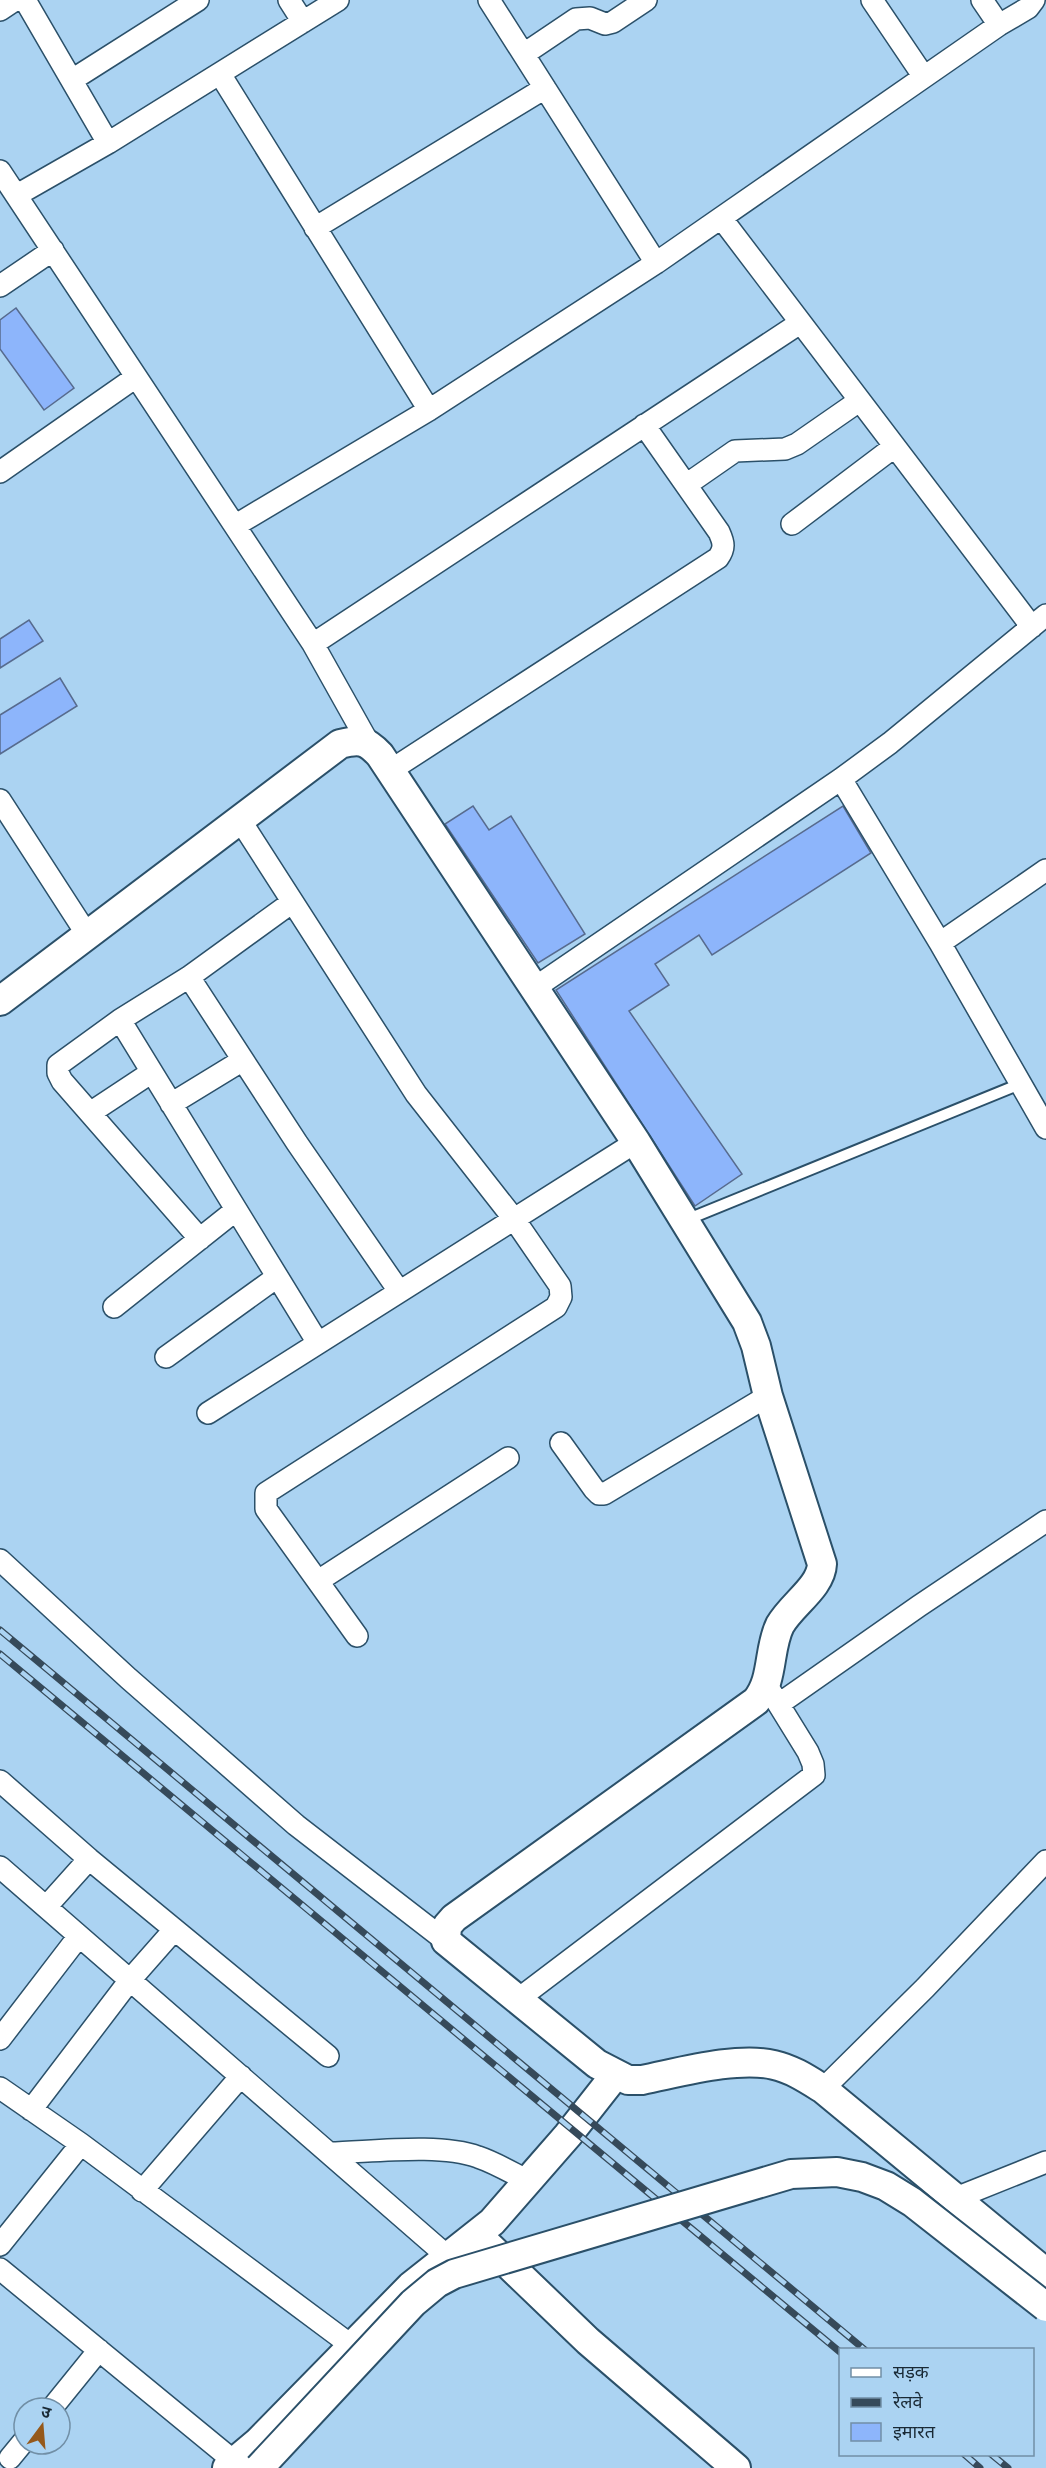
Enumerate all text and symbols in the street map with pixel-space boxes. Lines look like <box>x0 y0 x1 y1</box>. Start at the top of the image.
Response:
legend <box>839 2348 1034 2456</box>
text: सड़क <box>893 2361 930 2382</box>
text: रेलवे <box>892 2391 924 2412</box>
north arrow <box>12 2396 72 2456</box>
text: उ <box>39 2401 54 2423</box>
text: इमारत <box>893 2421 936 2442</box>

